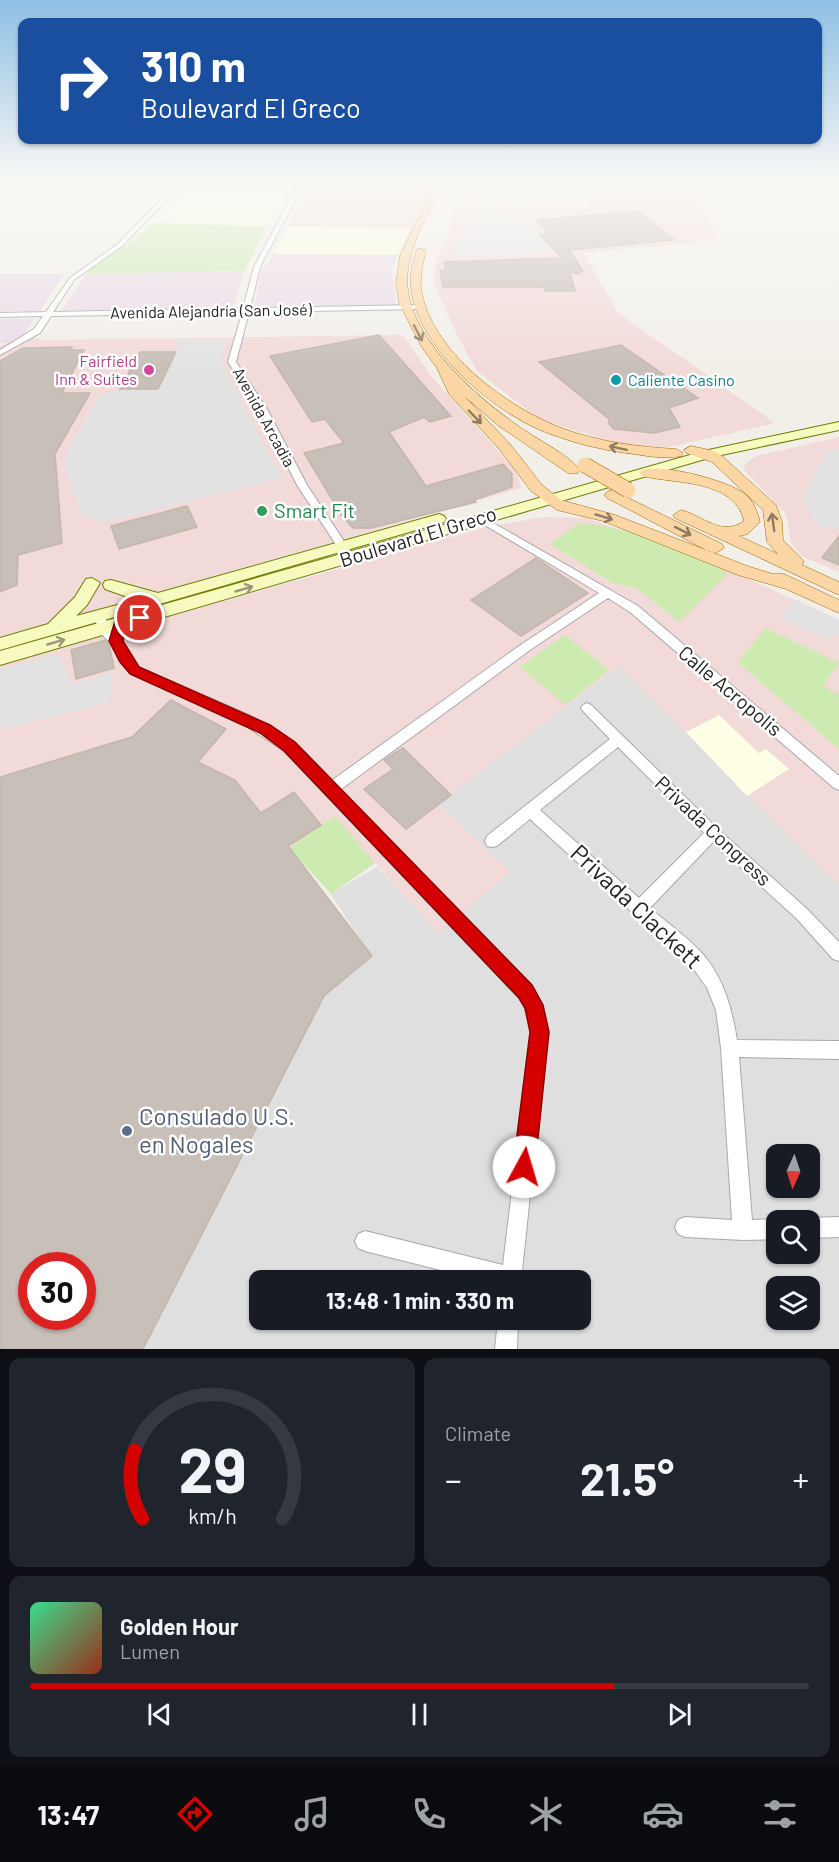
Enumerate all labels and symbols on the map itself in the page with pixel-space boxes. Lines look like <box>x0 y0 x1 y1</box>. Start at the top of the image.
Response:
street label: Avenida Alejandría (San José) <box>110 299 313 322</box>
one-way arrow <box>413 323 425 341</box>
place label: Fairfield Inn & Suites <box>55 351 137 388</box>
marker: Fairfield Inn & Suites <box>142 363 156 377</box>
street label: Avenida Arcadia <box>229 364 300 470</box>
place label: Caliente Casino <box>628 370 735 389</box>
marker: Caliente Casino <box>609 373 623 387</box>
one-way arrow <box>468 409 483 424</box>
one-way arrow <box>609 442 628 453</box>
place label: Smart Fit <box>274 498 355 522</box>
street label: Boulevard El Greco <box>336 501 499 571</box>
marker: Smart Fit <box>255 504 269 518</box>
one-way arrow <box>594 512 613 523</box>
one-way arrow <box>768 512 779 532</box>
one-way arrow <box>673 525 691 537</box>
one-way arrow <box>234 583 253 594</box>
pin <box>114 592 165 643</box>
one-way arrow <box>46 636 65 647</box>
street label: Calle Acropolis <box>674 640 787 740</box>
street label: Privada Congress <box>651 770 777 890</box>
street label: Privada Clackett <box>565 838 709 974</box>
place label: Consulado U.S. en Nogales <box>139 1101 295 1158</box>
marker: Consulado U.S. en Nogales <box>120 1124 134 1138</box>
position arrow <box>492 1135 556 1199</box>
north arrow <box>766 1144 820 1198</box>
speed limit sign: 30 <box>18 1252 96 1330</box>

